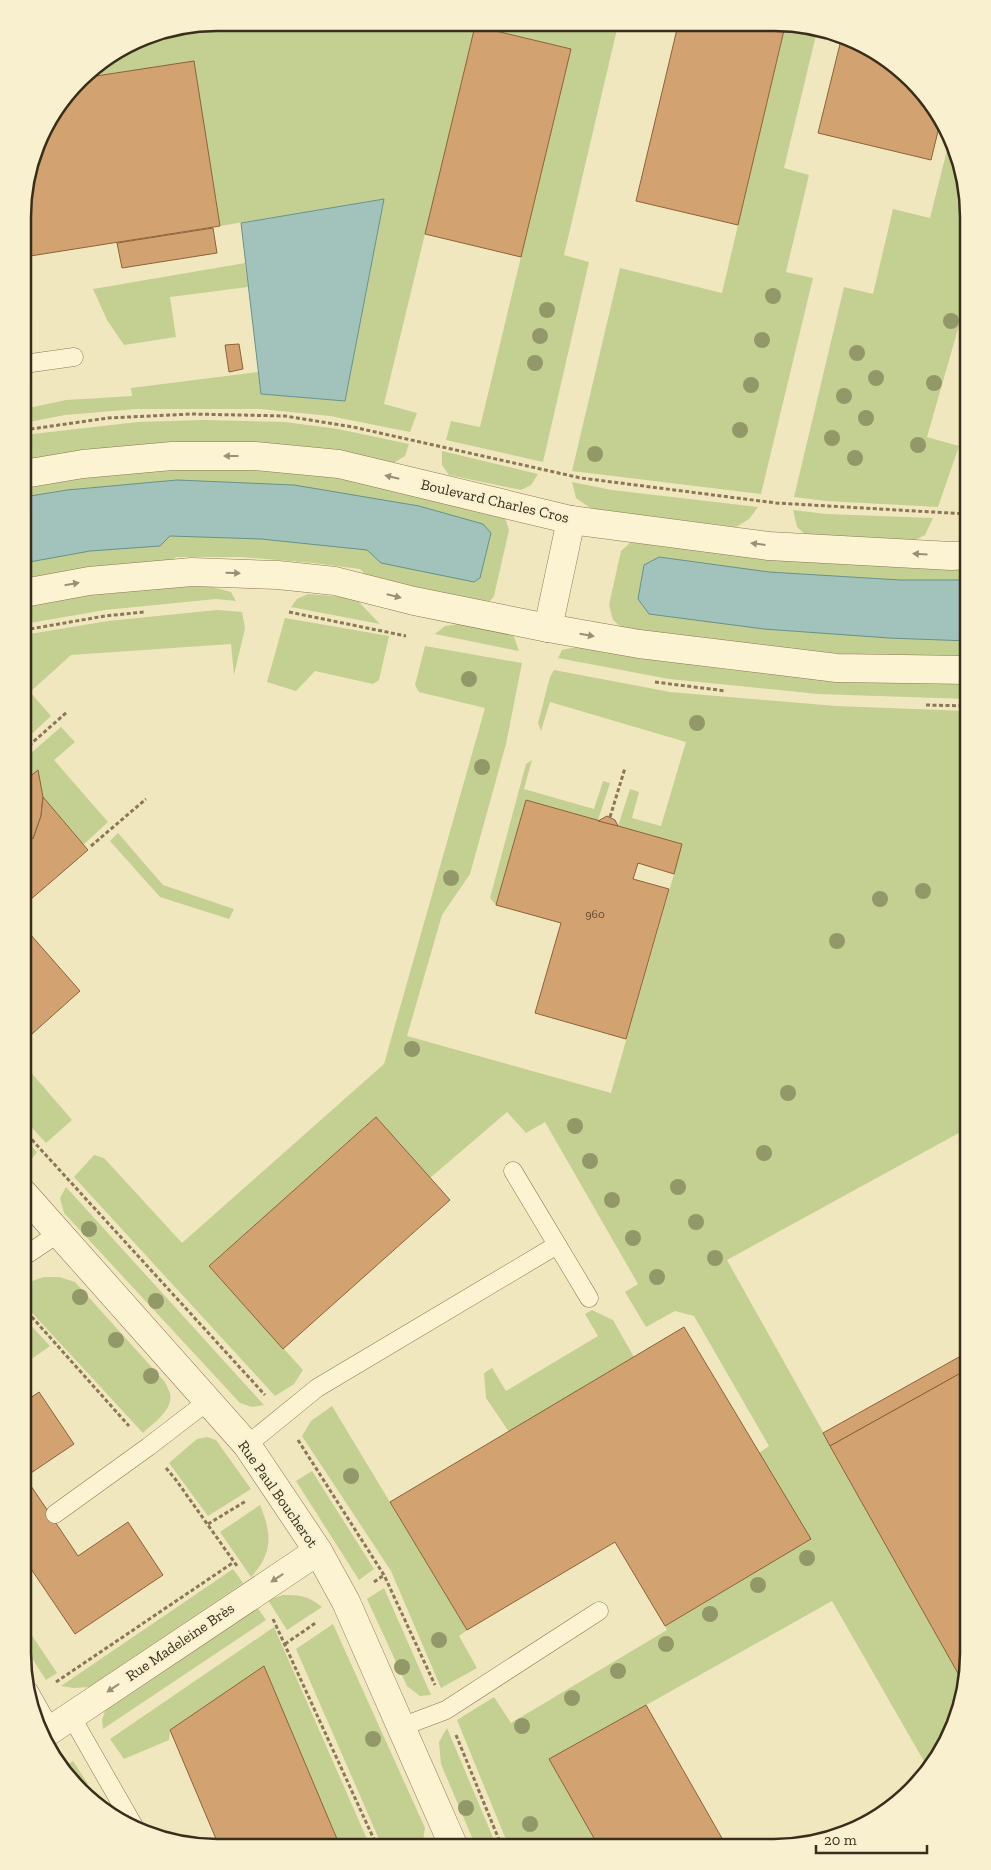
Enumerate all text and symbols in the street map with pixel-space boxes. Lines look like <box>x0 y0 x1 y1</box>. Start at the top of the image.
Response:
one-way arrow <box>223 452 239 460</box>
one-way arrow <box>384 473 399 481</box>
street label: Boulevard Charles Cros <box>419 475 571 527</box>
one-way arrow <box>749 540 765 548</box>
one-way arrow <box>911 549 927 557</box>
one-way arrow <box>226 569 242 577</box>
one-way arrow <box>64 580 80 588</box>
one-way arrow <box>386 592 401 600</box>
one-way arrow <box>580 632 596 640</box>
house number: 960 <box>585 907 605 921</box>
street label: Rue Paul Boucherot <box>234 1437 322 1551</box>
one-way arrow <box>271 1573 284 1583</box>
street label: Rue Madeleine Brès <box>122 1599 238 1685</box>
one-way arrow <box>106 1683 120 1692</box>
scale bar <box>816 1822 927 1854</box>
text: 20 m <box>824 1831 857 1849</box>

